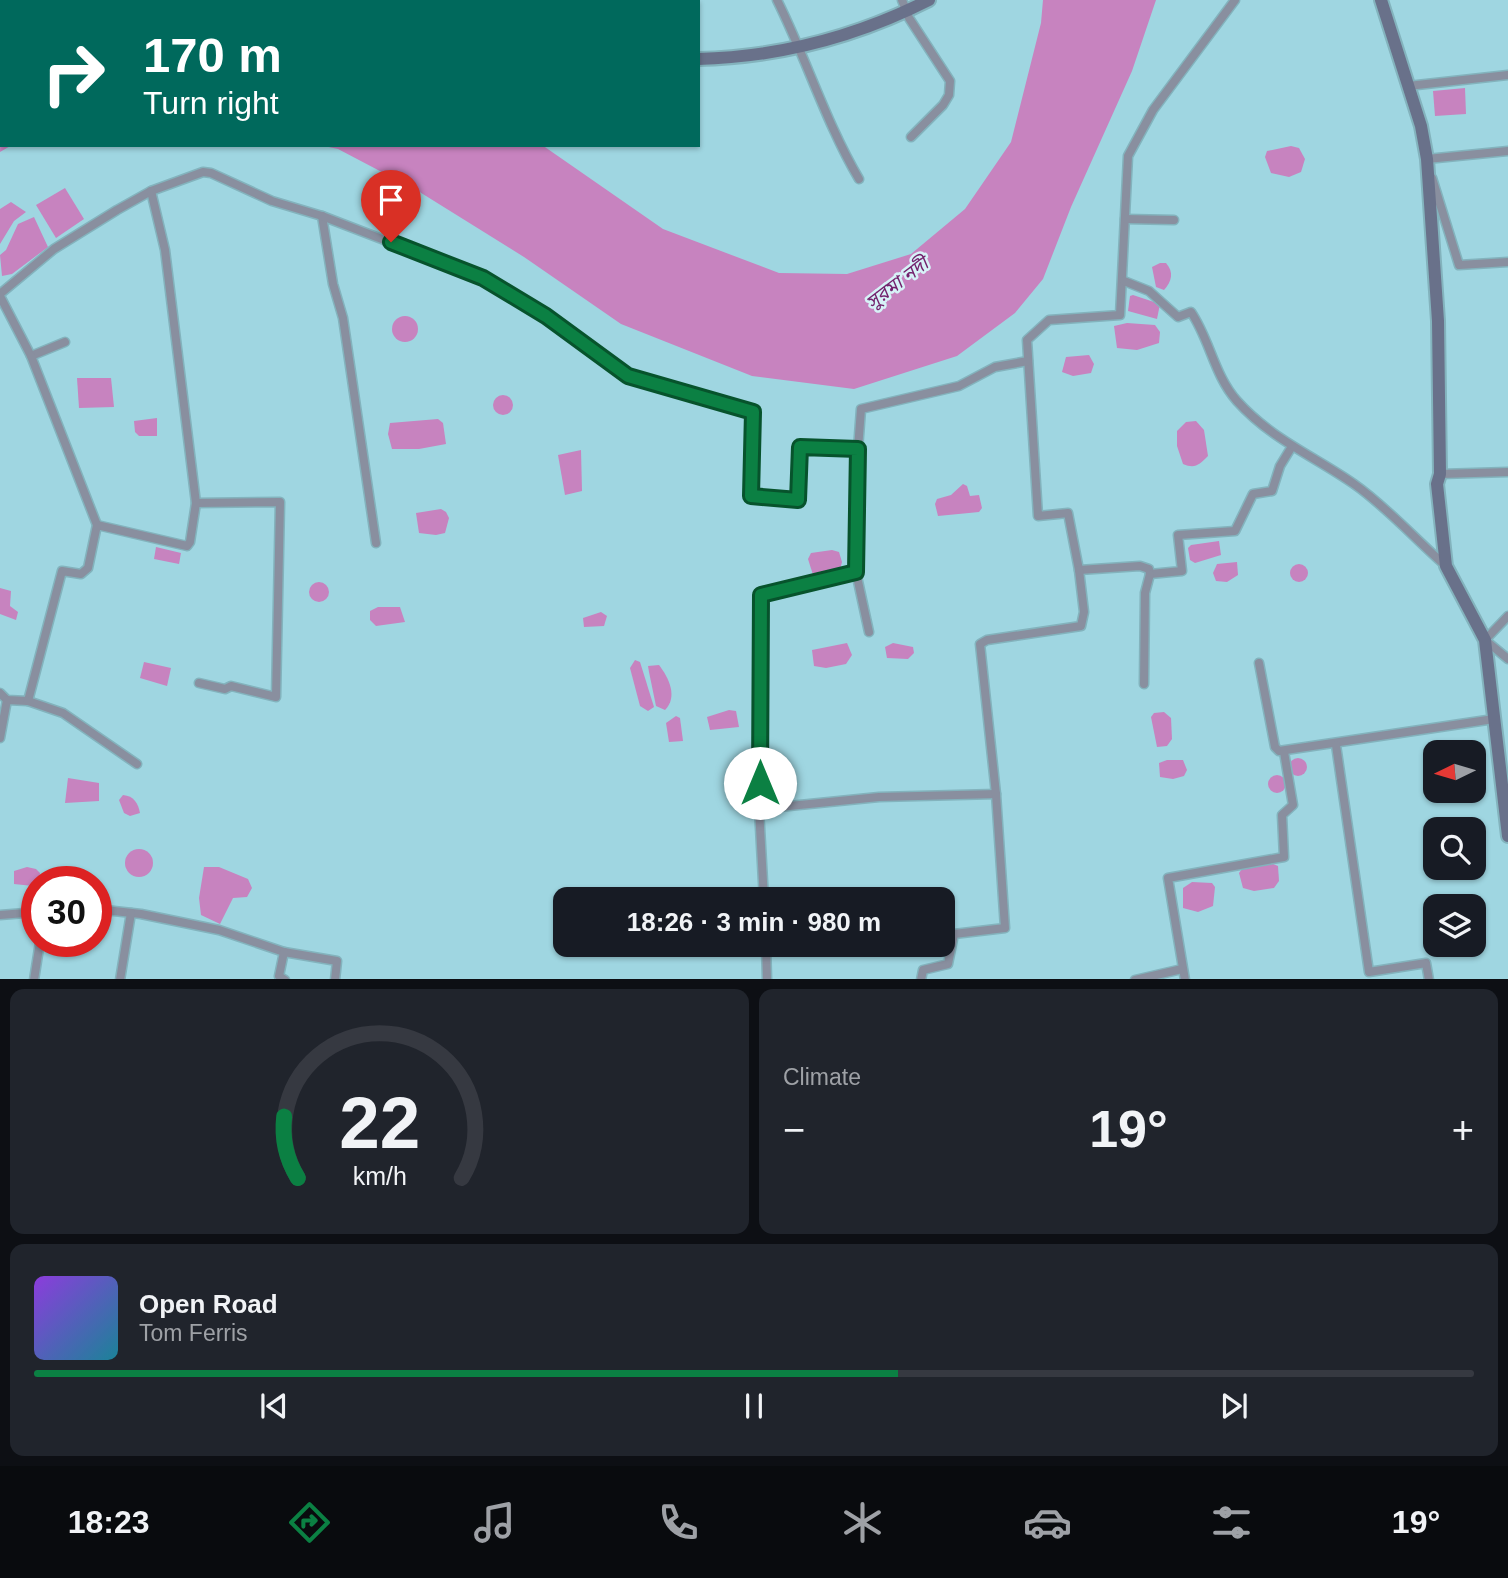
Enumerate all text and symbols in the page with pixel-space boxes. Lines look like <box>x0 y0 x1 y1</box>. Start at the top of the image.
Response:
icon: right <box>28 28 119 119</box>
text: 170 m <box>143 28 282 82</box>
text: Turn right <box>143 85 279 121</box>
pin <box>361 170 421 242</box>
icon: arrive <box>372 181 410 219</box>
water label: সুরমা নদী <box>861 250 936 314</box>
north arrow <box>1423 740 1486 803</box>
map controls <box>1423 740 1486 957</box>
position arrow <box>723 746 797 820</box>
button: search <box>1423 817 1486 880</box>
speed limit sign: 30 <box>21 866 112 957</box>
button: layers <box>1423 894 1486 957</box>
text: 18:26 · 3 min · 980 m <box>627 907 881 937</box>
text: Climate <box>783 1064 861 1090</box>
text: 22 <box>339 1082 420 1163</box>
text: 19° <box>1089 1100 1168 1158</box>
text: − <box>783 1109 805 1151</box>
text: + <box>1452 1109 1474 1151</box>
text: km/h <box>352 1161 407 1189</box>
text: Open Road <box>139 1289 278 1319</box>
text: Tom Ferris <box>139 1320 248 1346</box>
icon: previous <box>255 1387 293 1425</box>
icon: pause <box>735 1387 773 1425</box>
icon: next <box>1215 1387 1253 1425</box>
icon: directions <box>285 1498 334 1547</box>
icon: music <box>470 1498 519 1547</box>
icon: phone <box>654 1498 703 1547</box>
icon: climate <box>838 1498 887 1547</box>
icon: car <box>1023 1498 1072 1547</box>
icon: filters <box>1207 1498 1256 1547</box>
text: 18:23 <box>68 1504 150 1540</box>
text: 19° <box>1392 1504 1440 1540</box>

